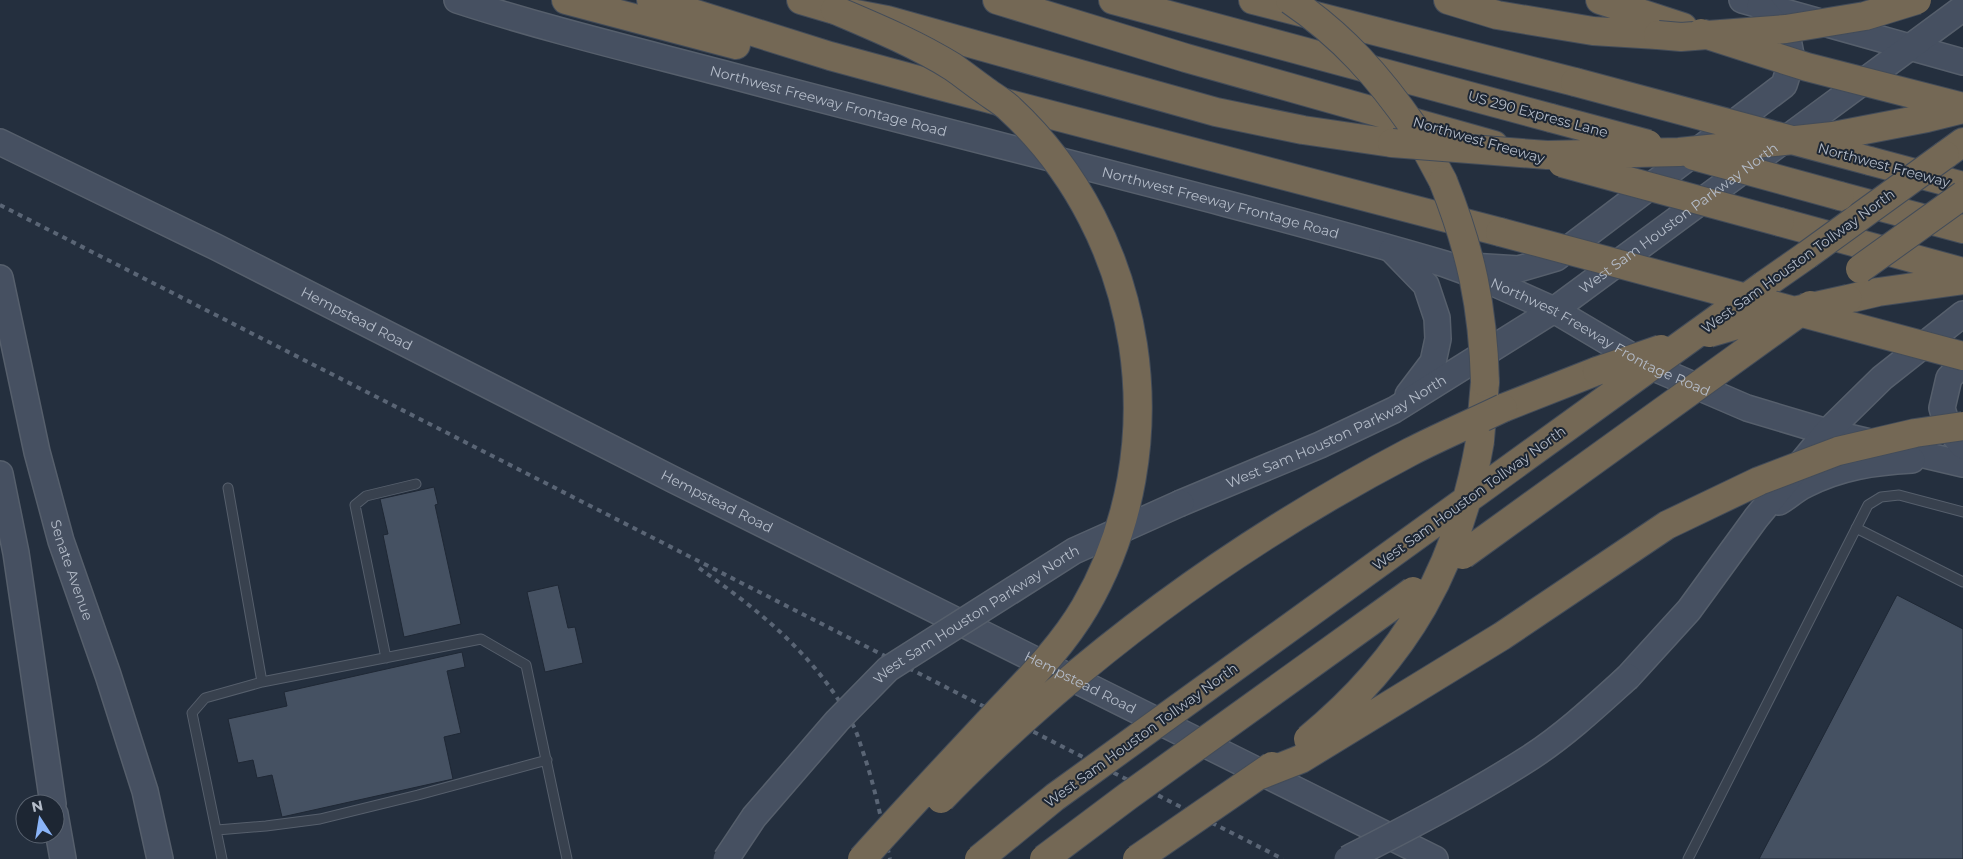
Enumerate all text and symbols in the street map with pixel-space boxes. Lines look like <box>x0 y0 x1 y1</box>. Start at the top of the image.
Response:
street label: Northwest Freeway Frontage Road <box>708 61 949 140</box>
street label: US 290 Express Lane <box>1466 87 1610 141</box>
street label: Northwest Freeway <box>1411 113 1547 168</box>
street label: West Sam Houston Parkway North <box>1576 139 1782 297</box>
street label: Northwest Freeway <box>1816 139 1953 191</box>
street label: Northwest Freeway Frontage Road <box>1100 163 1341 243</box>
street label: West Sam Houston Tollway North <box>1698 185 1898 337</box>
street label: Northwest Freeway Frontage Road <box>1488 274 1713 400</box>
street label: Hempstead Road <box>298 283 415 354</box>
street label: West Sam Houston Parkway North <box>1223 371 1450 492</box>
street label: West Sam Houston Tollway North <box>1369 422 1569 574</box>
street label: Hempstead Road <box>658 466 776 537</box>
street label: Senate Avenue <box>47 518 97 623</box>
street label: West Sam Houston Parkway North <box>869 541 1082 688</box>
street label: Hempstead Road <box>1021 647 1139 718</box>
street label: West Sam Houston Tollway North <box>1041 659 1241 811</box>
north arrow <box>15 794 65 844</box>
text: N <box>30 796 45 816</box>

